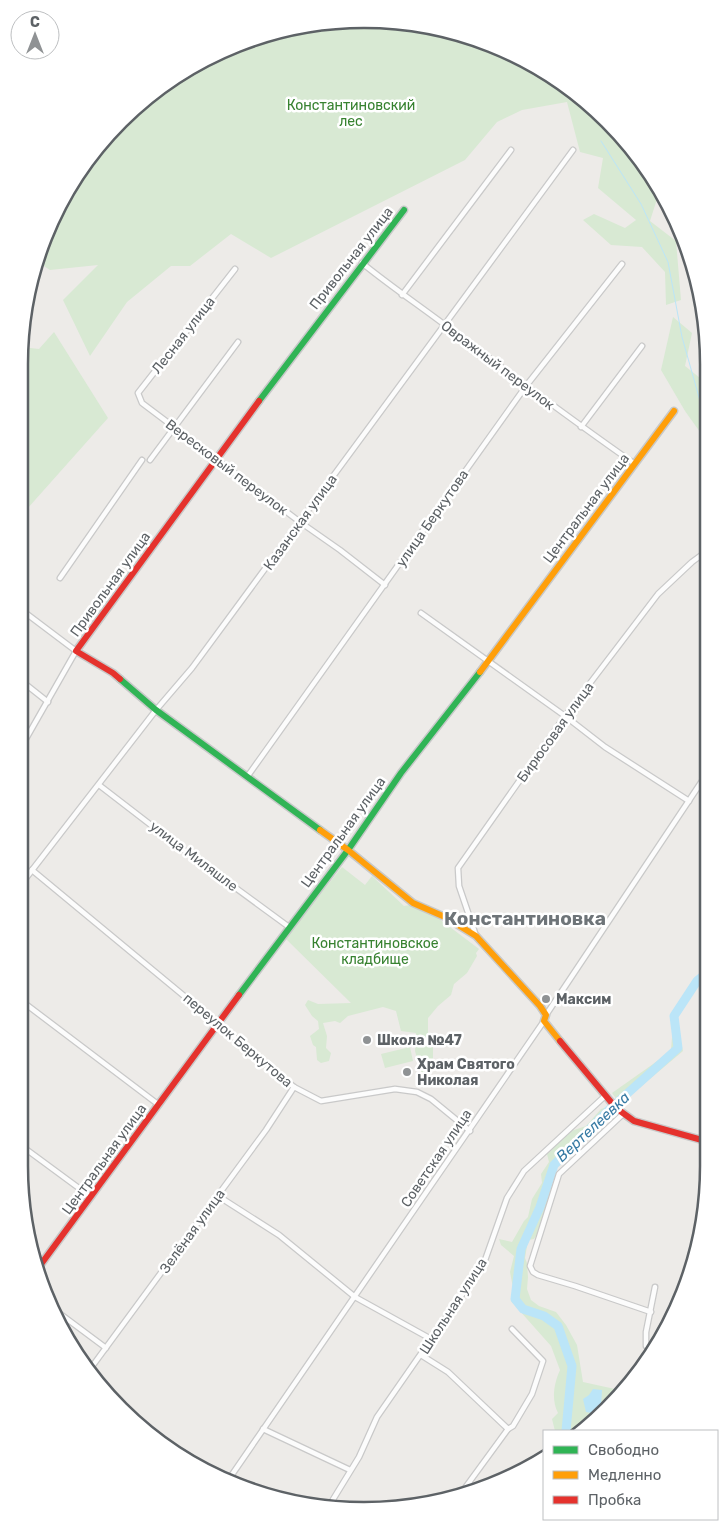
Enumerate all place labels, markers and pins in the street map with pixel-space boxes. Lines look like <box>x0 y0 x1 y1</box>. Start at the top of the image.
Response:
place label: Максим <box>556 991 611 1008</box>
marker: Максим <box>540 993 552 1005</box>
place label: Школа №47 <box>377 1032 462 1049</box>
marker: Школа №47 <box>361 1034 373 1046</box>
place label: Храм Святого Николая <box>417 1056 515 1089</box>
marker: Храм Святого Николая <box>401 1066 413 1078</box>

